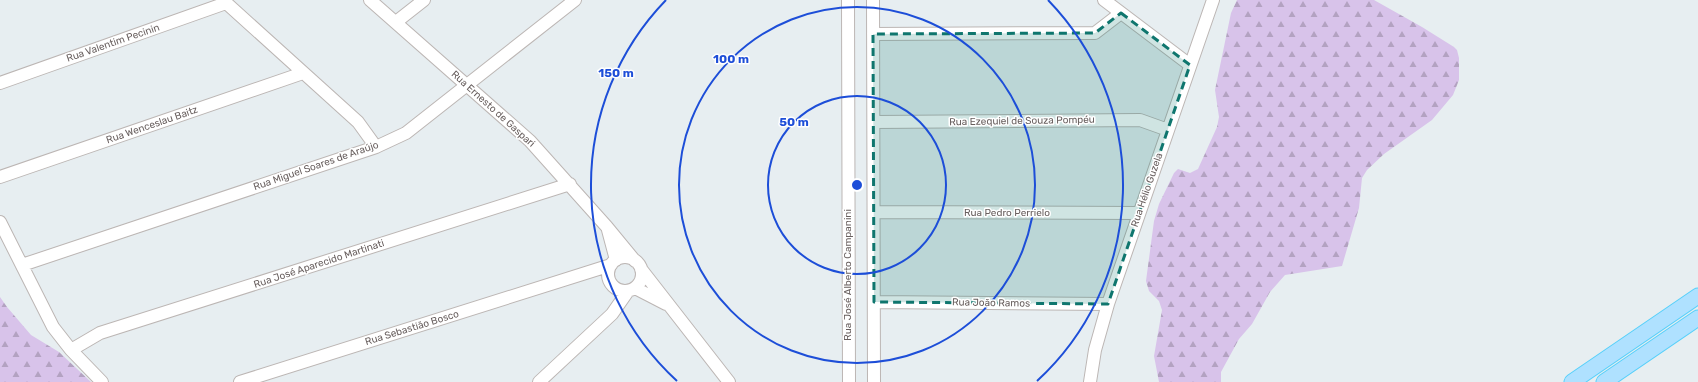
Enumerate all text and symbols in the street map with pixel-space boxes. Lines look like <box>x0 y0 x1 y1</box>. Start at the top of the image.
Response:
street label: Rua Valentim Pecinin <box>65 21 161 65</box>
text: 100 m <box>713 52 749 66</box>
text: 150 m <box>598 66 634 80</box>
street label: Rua Ernesto de Gaspari <box>449 68 537 150</box>
street label: Rua Wenceslau Baitz <box>105 104 199 146</box>
street label: Rua Ezequiel de Souza Pompéu <box>949 114 1095 128</box>
text: 50 m <box>779 115 809 129</box>
street label: Rua Miguel Soares de Araújo <box>252 139 380 193</box>
street label: Rua Hélio Guzela <box>1129 151 1165 229</box>
centre of rings <box>850 178 864 192</box>
street label: Rua Pedro Perrielo <box>964 207 1050 219</box>
street label: Rua José Alberto Campanini <box>842 209 854 341</box>
street label: Rua José Aparecido Martinati <box>252 237 386 291</box>
street label: Rua João Ramos <box>952 296 1030 310</box>
street label: Rua Sebastião Bosco <box>364 308 461 348</box>

